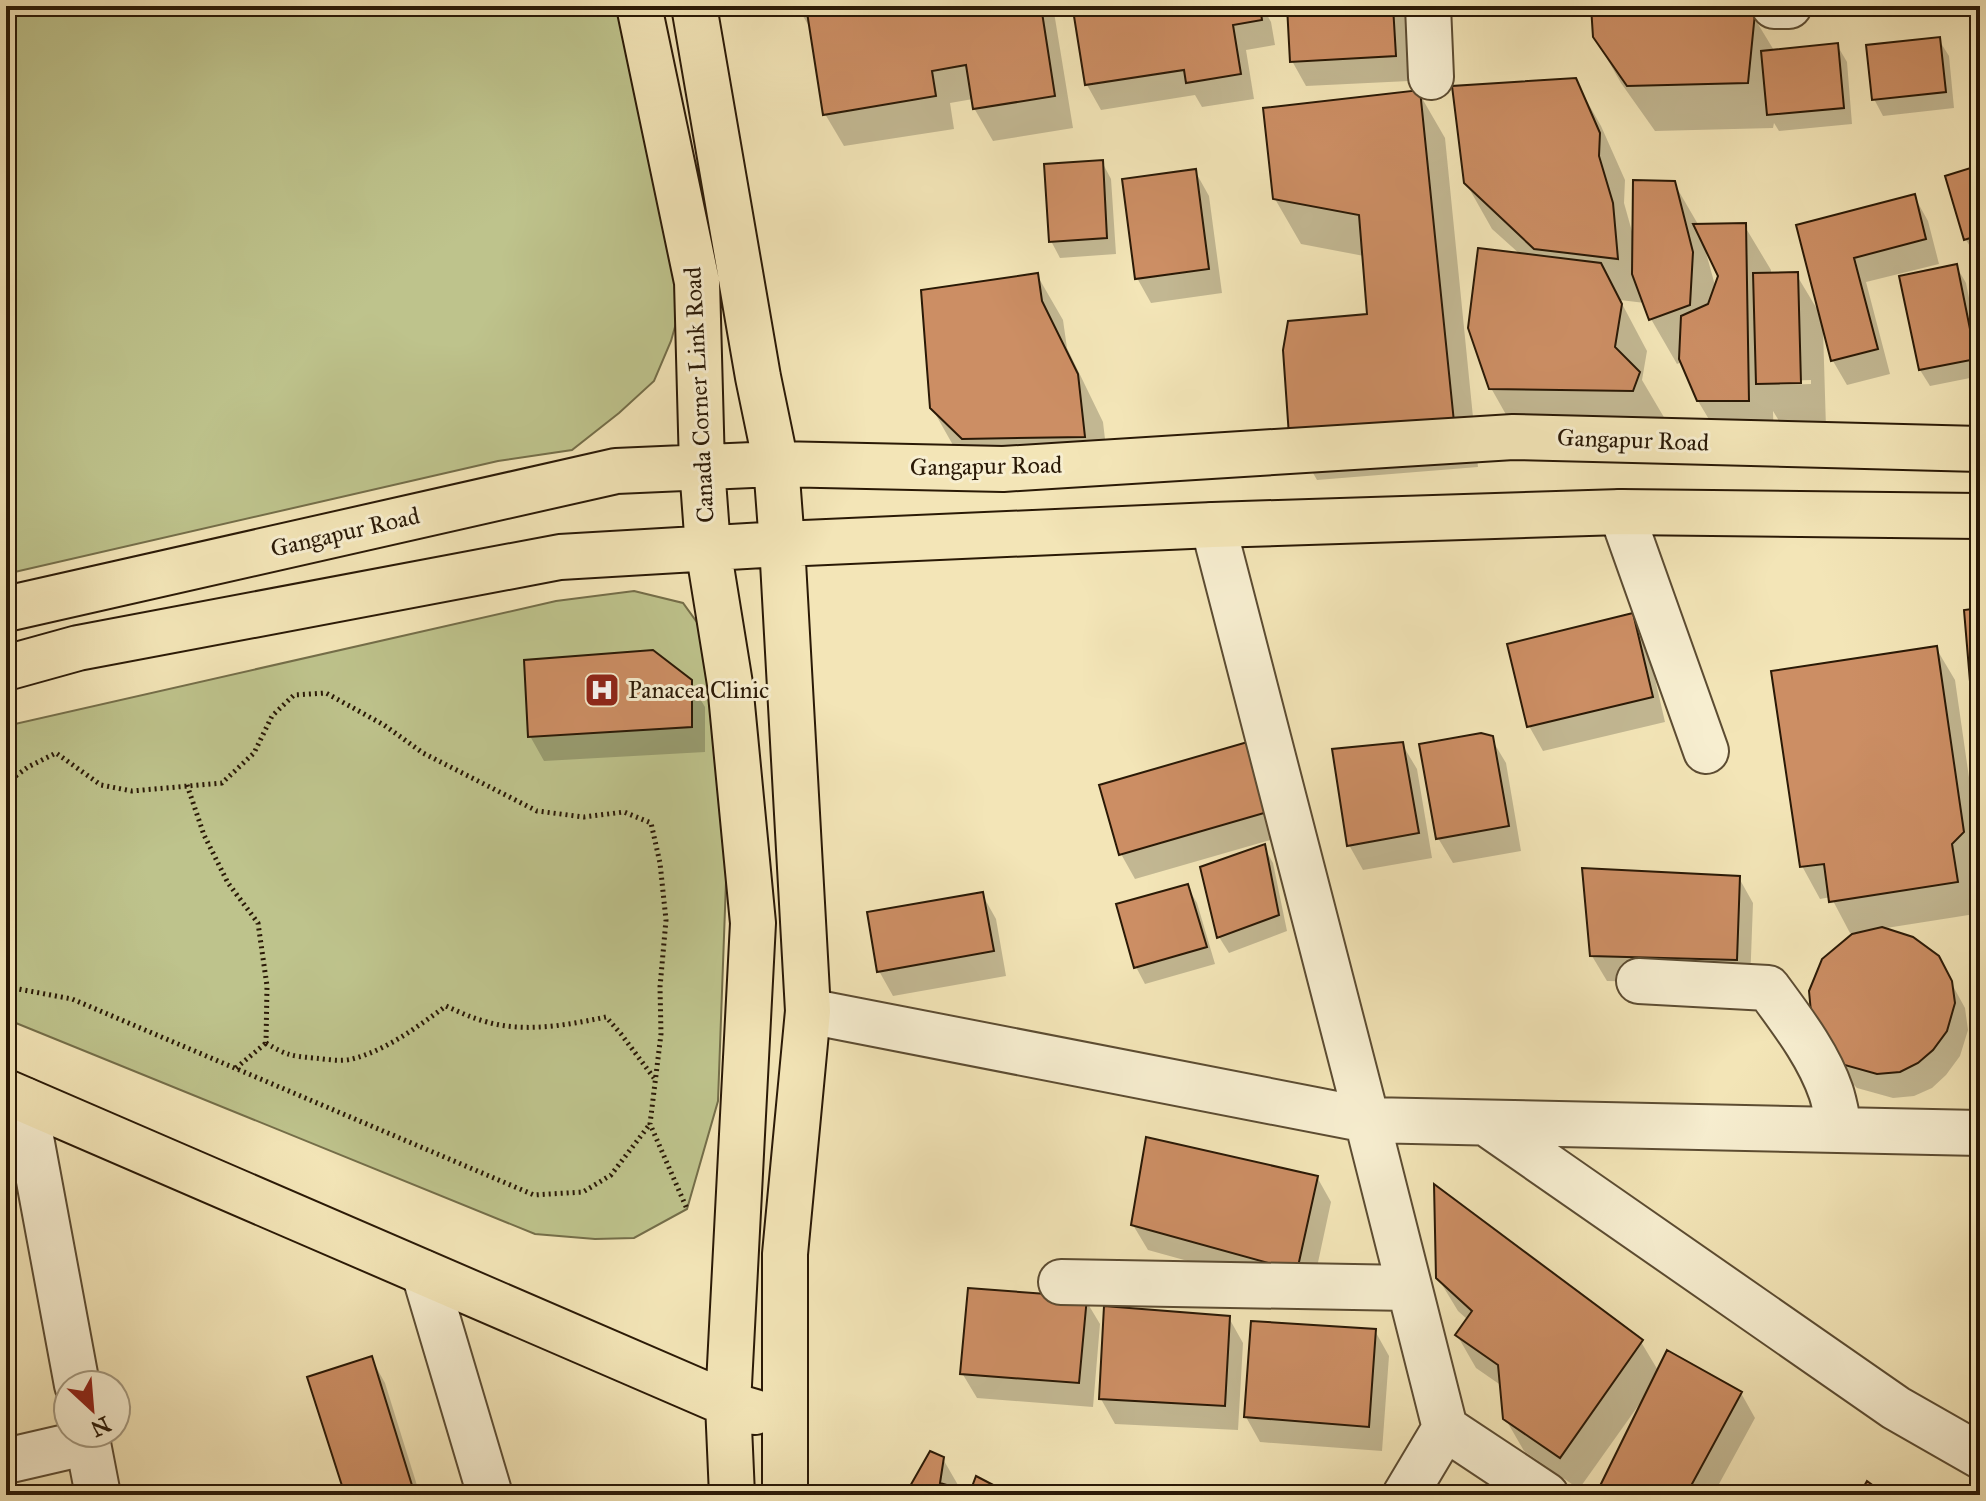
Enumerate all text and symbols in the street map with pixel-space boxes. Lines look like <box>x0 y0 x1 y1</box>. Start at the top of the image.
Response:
street label: Canada Corner Link Road <box>677 266 721 524</box>
street label: Gangapur Road <box>1556 422 1710 458</box>
street label: Gangapur Road <box>910 450 1062 482</box>
street label: Gangapur Road <box>268 500 422 564</box>
hospital icon: Panacea Clinic <box>583 671 621 709</box>
place label: Panacea Clinic <box>628 675 769 705</box>
north arrow <box>52 1369 132 1449</box>
text: N <box>86 1410 115 1443</box>

